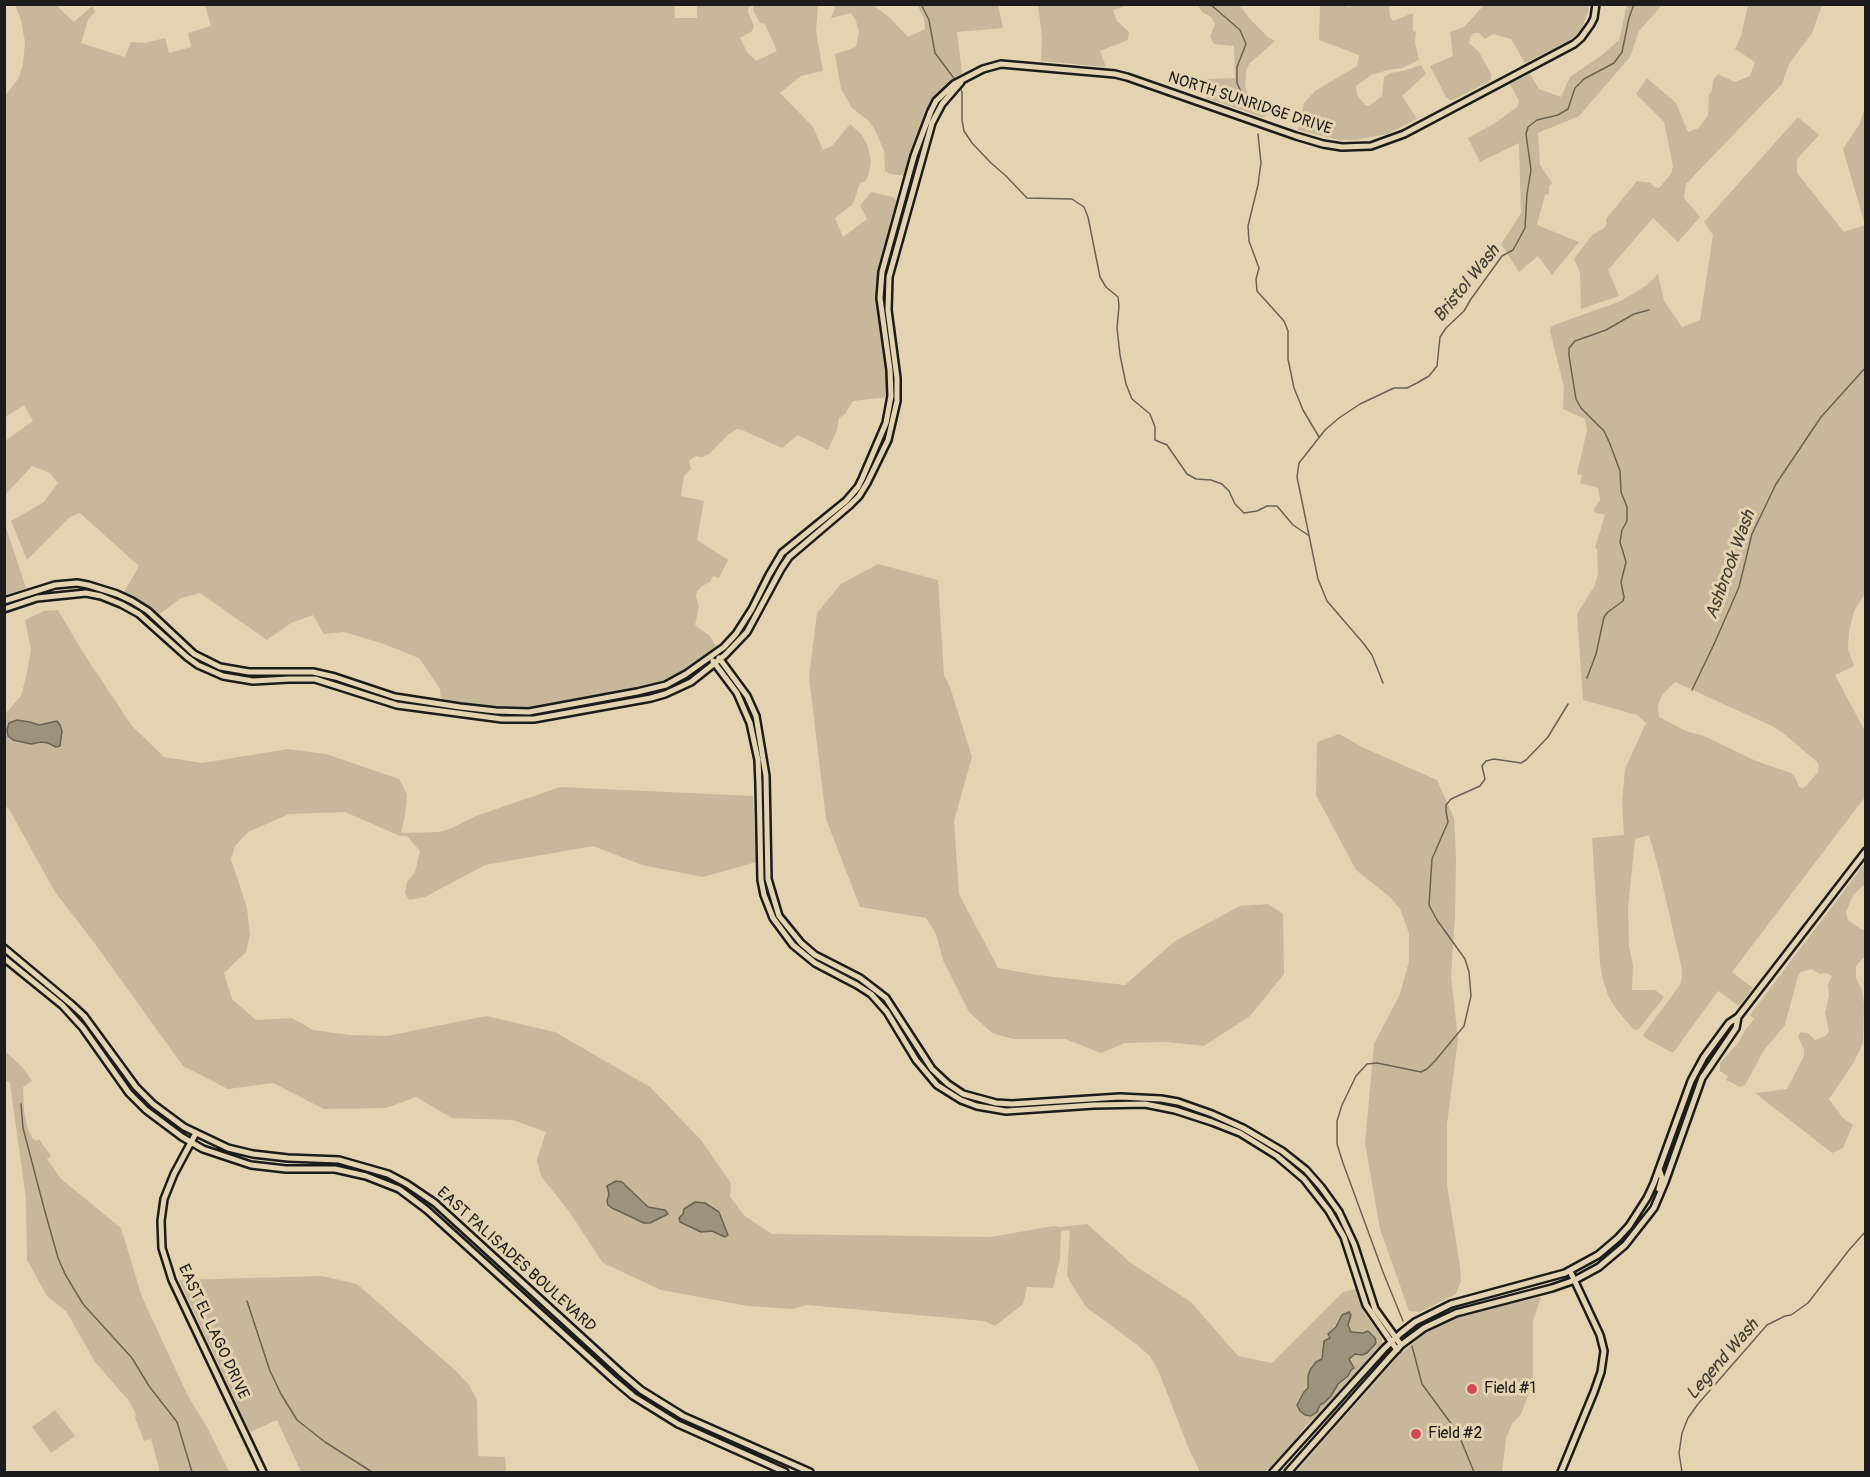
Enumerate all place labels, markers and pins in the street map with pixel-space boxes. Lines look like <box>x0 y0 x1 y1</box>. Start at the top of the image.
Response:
place label: Field #1 <box>1484 1379 1536 1399</box>
marker: Field #1 <box>1465 1382 1479 1396</box>
place label: Field #2 <box>1428 1424 1482 1444</box>
marker: Field #2 <box>1409 1427 1423 1441</box>

